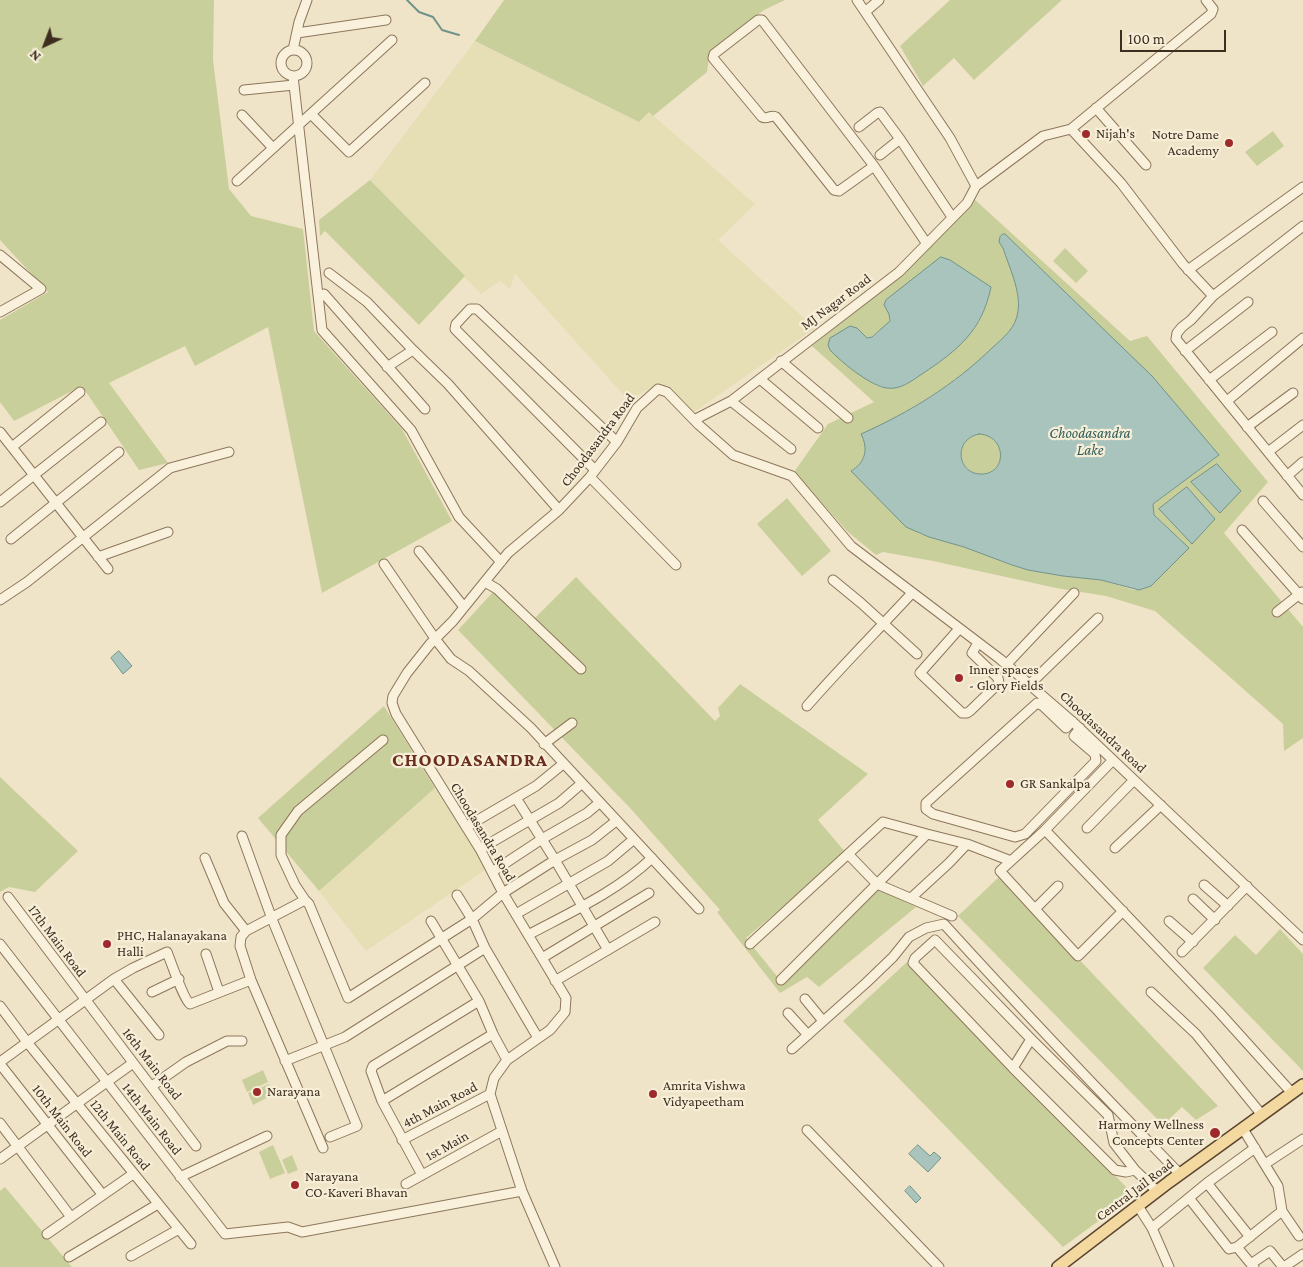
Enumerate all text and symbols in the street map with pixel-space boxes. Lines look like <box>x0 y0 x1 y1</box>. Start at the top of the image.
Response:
north arrow <box>20 20 70 70</box>
scale bar <box>1123 20 1229 52</box>
text: 100 m <box>1128 31 1165 47</box>
text: N <box>26 47 44 65</box>
place label: Nijah's <box>1096 126 1135 142</box>
place label: Notre Dame Academy <box>1152 127 1219 160</box>
marker: Nijah's <box>1080 128 1092 140</box>
marker: Notre Dame Academy <box>1223 137 1235 149</box>
street label: MJ Nagar Road <box>798 270 874 334</box>
street label: Choodasandra Road <box>557 390 639 490</box>
water label: Choodasandra Lake <box>1049 424 1131 459</box>
place label: Inner spaces - Glory Fields <box>969 662 1043 694</box>
marker: Inner spaces - Glory Fields <box>953 672 965 684</box>
street label: Choodasandra Road <box>1056 687 1150 777</box>
district label: CHOODASANDRA <box>391 749 549 771</box>
place label: GR Sankalpa <box>1020 776 1090 792</box>
marker: GR Sankalpa <box>1004 778 1016 790</box>
street label: Choodasandra Road <box>447 779 519 885</box>
street label: 17th Main Road <box>24 902 90 980</box>
place label: PHC, Halanayakana Halli <box>117 928 227 960</box>
marker: PHC, Halanayakana Halli <box>101 938 113 950</box>
street label: 16th Main Road <box>119 1025 185 1103</box>
street label: 4th Main Road <box>400 1078 480 1132</box>
place label: Amrita Vishwa Vidyapeetham <box>663 1078 746 1110</box>
street label: 14th Main Road <box>119 1080 185 1158</box>
street label: 10th Main Road <box>28 1081 96 1161</box>
place label: Narayana <box>267 1084 321 1100</box>
marker: Narayana <box>251 1086 263 1098</box>
marker: Amrita Vishwa Vidyapeetham <box>647 1088 659 1100</box>
street label: 12th Main Road <box>86 1096 154 1174</box>
place label: Harmony Wellness Concepts Center <box>1098 1117 1204 1150</box>
marker: Harmony Wellness Concepts Center <box>1208 1126 1222 1140</box>
street label: 1st Main <box>423 1127 471 1165</box>
street label: Central Jail Road <box>1093 1155 1177 1225</box>
place label: Narayana CO-Kaveri Bhavan <box>305 1169 408 1202</box>
marker: Narayana CO-Kaveri Bhavan <box>289 1179 301 1191</box>

